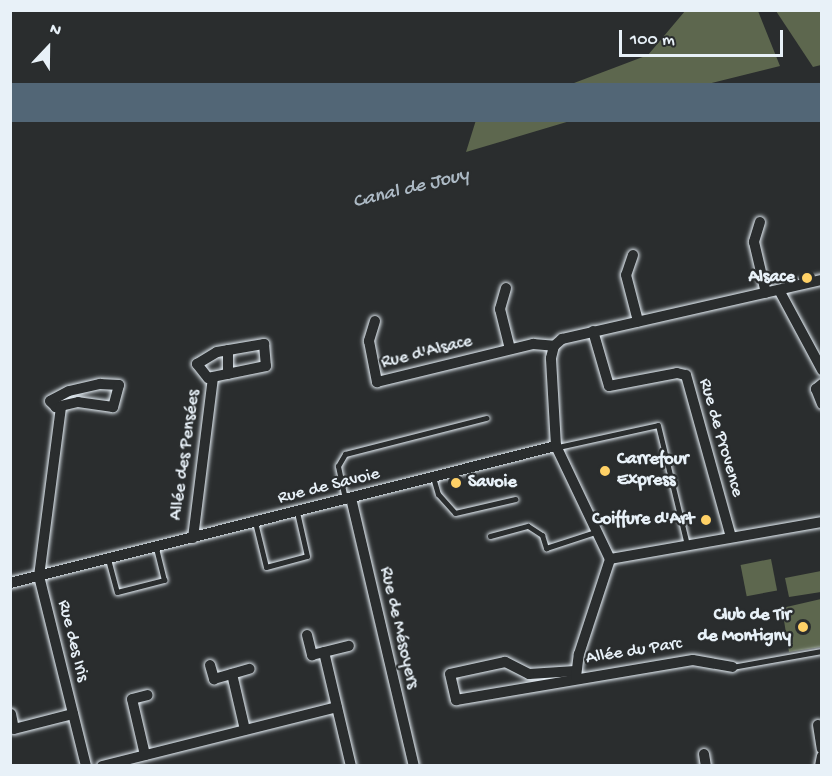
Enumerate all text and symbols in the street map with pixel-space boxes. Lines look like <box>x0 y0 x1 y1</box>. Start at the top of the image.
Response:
north arrow <box>18 18 78 78</box>
scale bar <box>622 18 786 56</box>
text: N <box>47 20 63 42</box>
text: 100 m <box>630 30 675 51</box>
water label: Canal de Jouy <box>351 163 471 215</box>
place label: Alsace <box>748 267 795 289</box>
marker: Alsace <box>800 271 814 285</box>
street label: Rue d'Alsace <box>379 331 475 375</box>
street label: Rue de Provence <box>693 376 747 500</box>
street label: Allée des Pensées <box>166 388 206 522</box>
place label: Carrefour Express <box>617 450 688 492</box>
street label: Rue de Savoie <box>276 464 382 510</box>
marker: Carrefour Express <box>598 464 612 478</box>
place label: Savoie <box>468 472 517 494</box>
marker: Savoie <box>449 476 463 490</box>
place label: Coiffure d'Art <box>592 509 694 531</box>
marker: Coiffure d'Art <box>699 513 713 527</box>
street label: Rue de Mésoyers <box>373 565 423 691</box>
street label: Rue des Iris <box>51 598 93 684</box>
place label: Club de Tir de Montigny <box>698 606 791 648</box>
marker: Club de Tir de Montigny <box>796 620 810 634</box>
street label: Allée du Parc <box>584 634 684 670</box>

